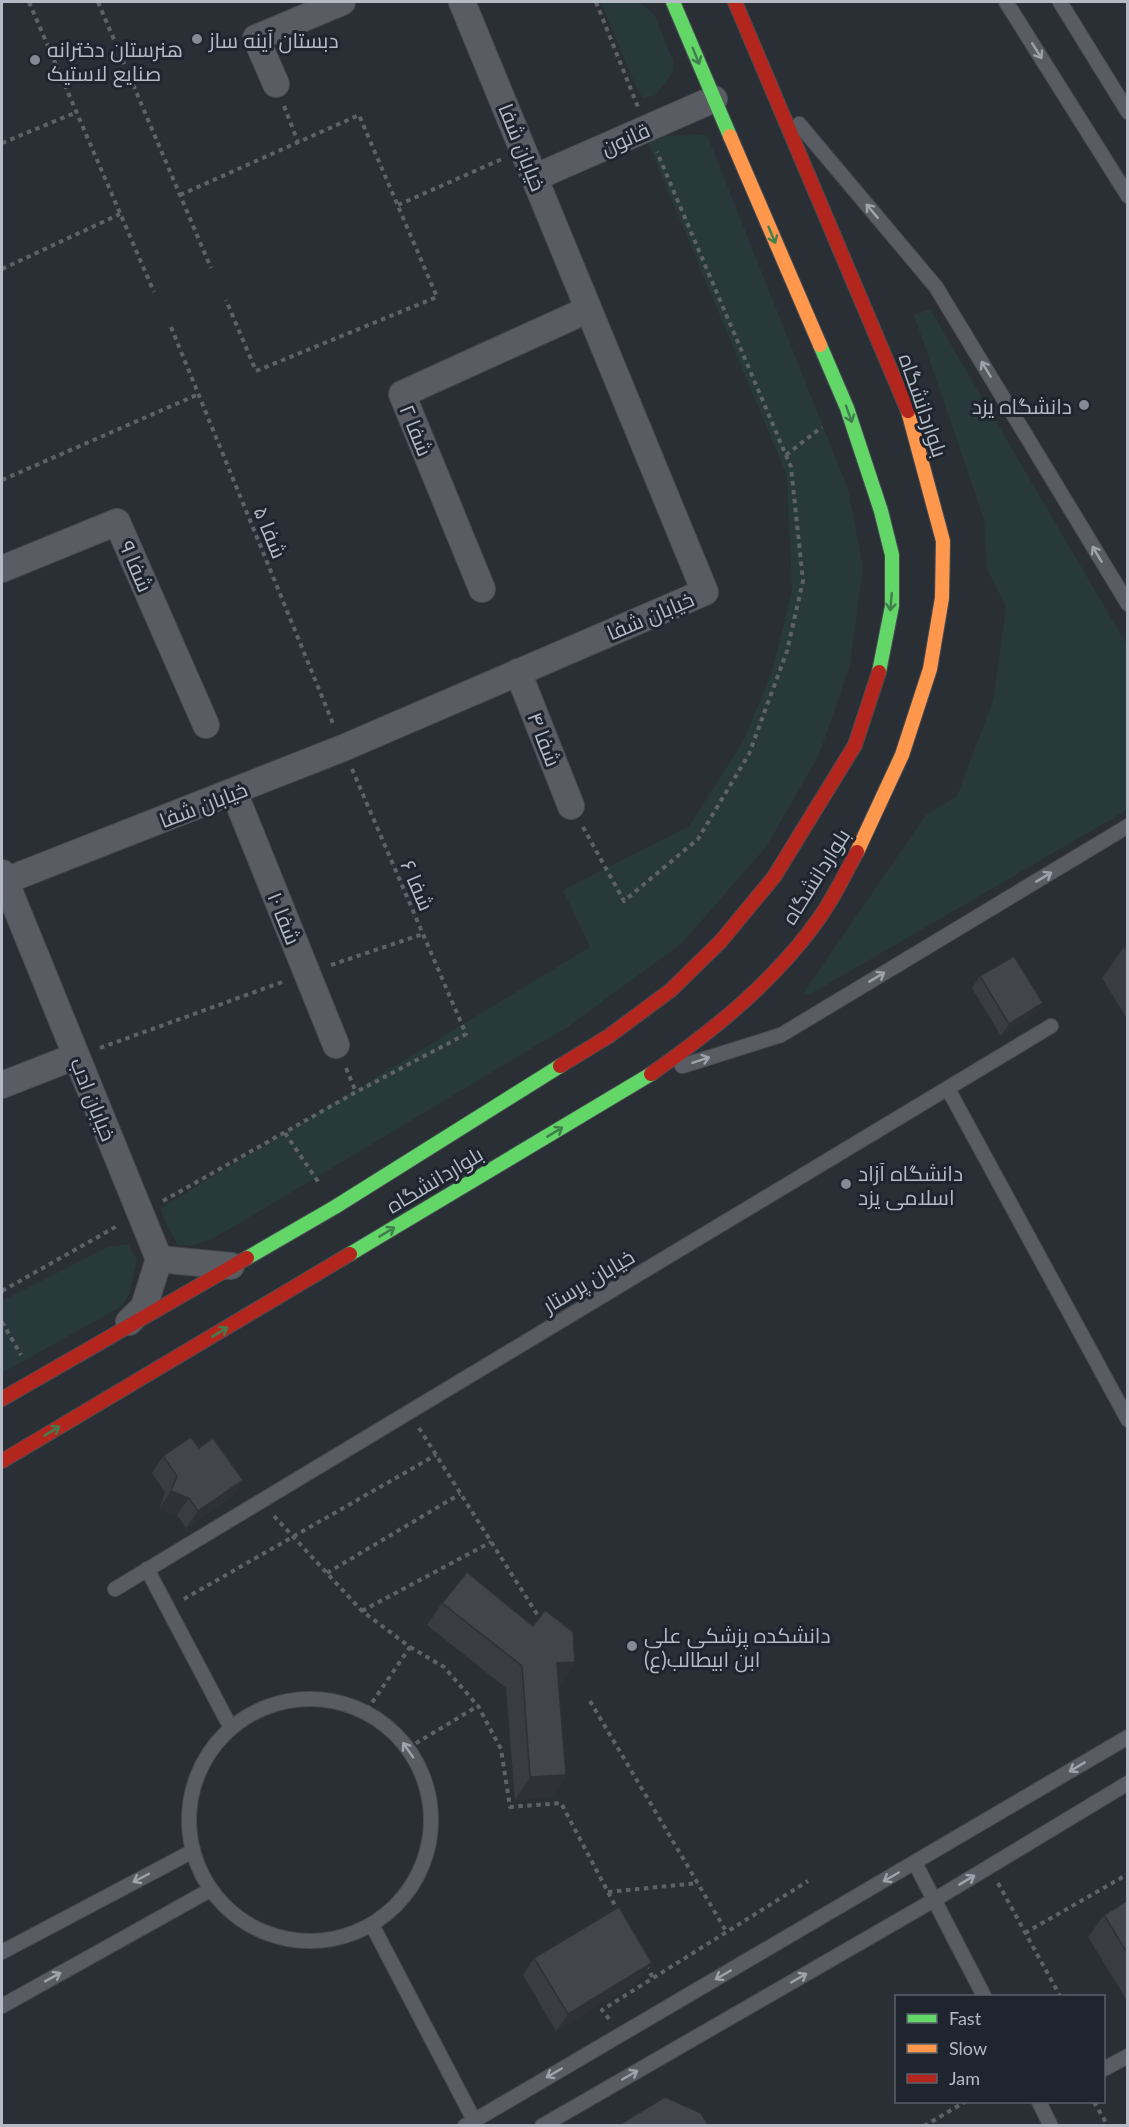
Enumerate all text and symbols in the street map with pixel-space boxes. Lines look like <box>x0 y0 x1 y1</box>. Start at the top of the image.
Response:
place label: دبستان آینه ساز <box>208 27 339 54</box>
marker: دبستان آینه ساز <box>190 32 204 46</box>
place label: هنرستان دخترانه صنایع لاستیک <box>47 36 183 88</box>
one-way arrow <box>1032 42 1044 59</box>
one-way arrow <box>691 46 702 64</box>
marker: هنرستان دخترانه صنایع لاستیک <box>28 53 42 67</box>
street label: خیابان شفا <box>492 100 552 195</box>
street label: قانون <box>597 116 654 162</box>
one-way arrow <box>866 203 879 219</box>
one-way arrow <box>767 225 778 244</box>
street label: بلواردانشگاه <box>894 350 953 461</box>
one-way arrow <box>979 361 991 378</box>
place label: دانشگاه یزد <box>972 393 1072 419</box>
marker: دانشگاه یزد <box>1077 398 1091 412</box>
street label: شفا ۲ <box>395 401 439 459</box>
one-way arrow <box>844 404 855 423</box>
street label: شفا ۵ <box>249 502 293 562</box>
street label: شفا ۹ <box>115 537 159 595</box>
one-way arrow <box>1091 546 1103 563</box>
street label: خیابان شفا <box>603 585 698 646</box>
one-way arrow <box>885 592 896 612</box>
street label: شفا ۴ <box>523 708 567 770</box>
street label: خیابان شفا <box>155 776 251 834</box>
street label: بلواردانشگاه <box>776 824 855 929</box>
street label: شفا ۶ <box>396 856 440 914</box>
one-way arrow <box>1035 870 1052 882</box>
street label: شفا ۱۰ <box>263 888 307 948</box>
one-way arrow <box>868 971 885 983</box>
street label: خیابان ادب <box>64 1054 122 1145</box>
one-way arrow <box>691 1054 710 1065</box>
one-way arrow <box>546 1126 563 1138</box>
street label: بلواردانشگاه <box>381 1140 487 1218</box>
place label: دانشگاه آزاد اسلامی یزد <box>858 1160 963 1211</box>
marker: دانشگاه آزاد اسلامی یزد <box>839 1177 853 1191</box>
one-way arrow <box>378 1226 395 1238</box>
street label: خیابان پرستار <box>537 1243 640 1320</box>
one-way arrow <box>211 1325 228 1337</box>
one-way arrow <box>43 1425 60 1437</box>
place label: دانشکده پزشکی علی ابن ابیطالب(ع) <box>644 1622 831 1674</box>
marker: دانشکده پزشکی علی ابن ابیطالب(ع) <box>625 1639 639 1653</box>
one-way arrow <box>402 1743 414 1759</box>
one-way arrow <box>1069 1761 1086 1773</box>
one-way arrow <box>883 1871 900 1883</box>
one-way arrow <box>133 1872 150 1884</box>
one-way arrow <box>958 1874 975 1886</box>
one-way arrow <box>715 1969 732 1981</box>
one-way arrow <box>43 1971 61 1982</box>
one-way arrow <box>790 1972 807 1984</box>
legend <box>895 1995 1105 2103</box>
text: Fast <box>949 2007 982 2029</box>
text: Slow <box>949 2037 987 2059</box>
one-way arrow <box>546 2067 563 2079</box>
text: Jam <box>949 2067 980 2089</box>
one-way arrow <box>621 2069 638 2081</box>

